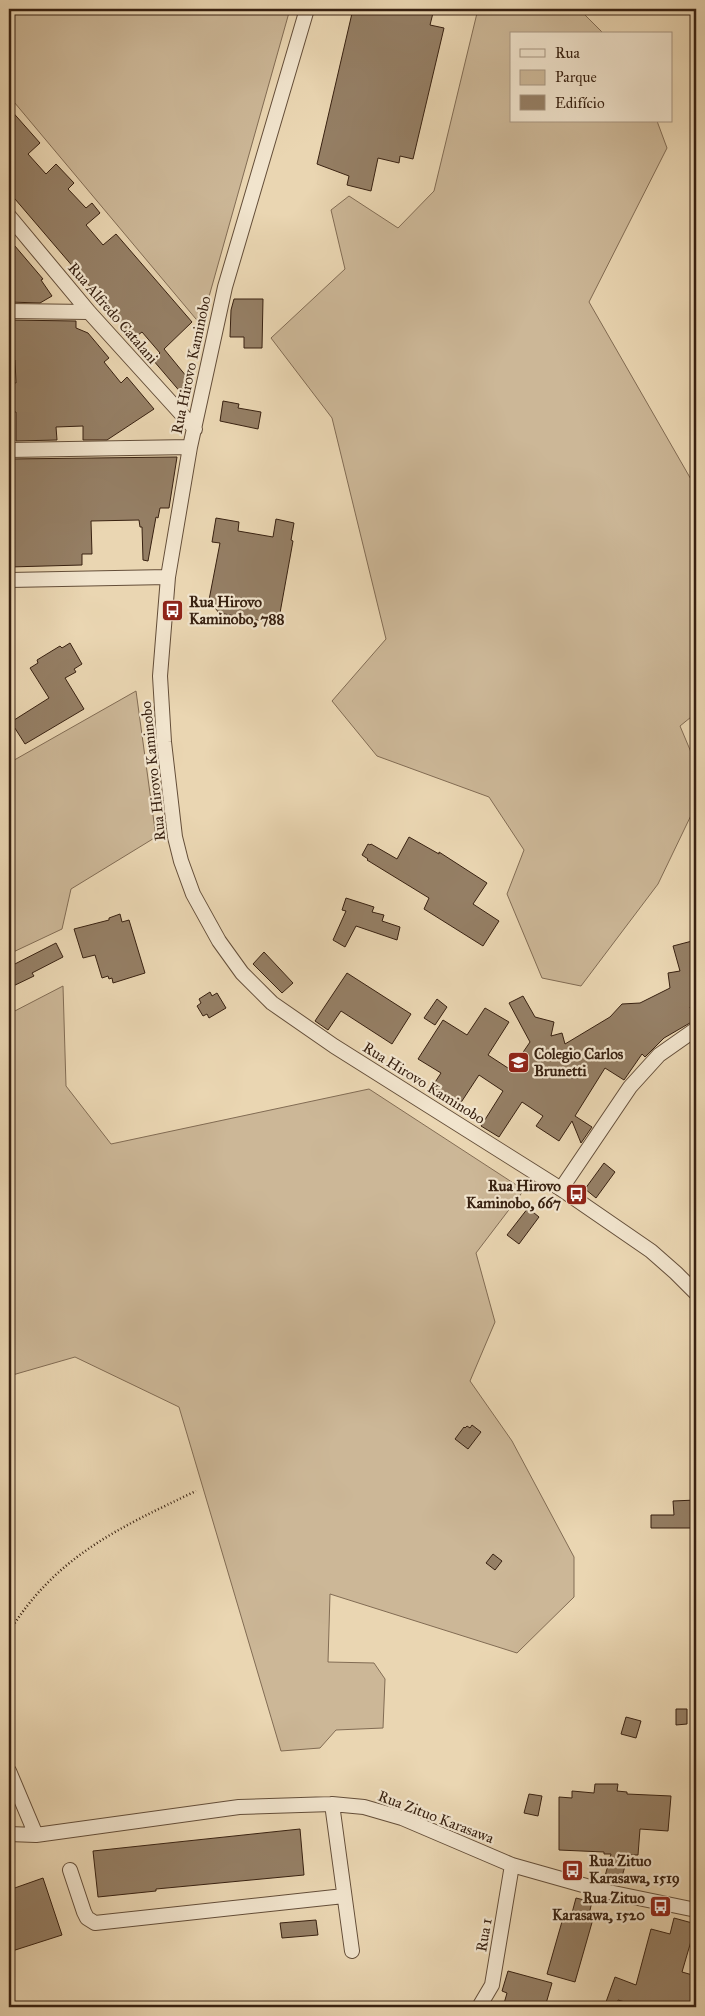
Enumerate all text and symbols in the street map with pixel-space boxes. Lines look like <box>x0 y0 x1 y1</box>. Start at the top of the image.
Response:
legend <box>510 32 672 122</box>
text: Rua <box>555 44 580 62</box>
text: Parque <box>555 68 597 87</box>
text: Edifício <box>555 94 605 112</box>
street label: Rua Alfredo Catalani <box>64 259 162 367</box>
street label: Rua Hirovo Kaminobo <box>168 294 214 436</box>
place label: Rua Hirovo Kaminobo, 788 <box>189 593 285 628</box>
bus stop icon: Rua Hirovo Kaminobo, 788 <box>161 599 185 623</box>
street label: Rua Hirovo Kaminobo <box>137 700 169 842</box>
street label: Rua Hirovo Kaminobo <box>360 1038 489 1128</box>
place label: Colegio Carlos Brunetti <box>534 1045 624 1080</box>
school or university icon: Colegio Carlos Brunetti <box>506 1051 530 1075</box>
place label: Rua Hirovo Kaminobo, 667 <box>466 1177 561 1212</box>
bus stop icon: Rua Hirovo Kaminobo, 667 <box>565 1183 589 1207</box>
street label: Rua Zituo Karasawa <box>376 1787 497 1848</box>
place label: Rua Zituo Karasawa, 1519 <box>589 1852 680 1888</box>
bus stop icon: Rua Zituo Karasawa, 1519 <box>561 1858 585 1882</box>
place label: Rua Zituo Karasawa, 1520 <box>552 1889 645 1924</box>
bus stop icon: Rua Zituo Karasawa, 1520 <box>649 1895 673 1919</box>
street label: Rua 1 <box>472 1917 496 1953</box>

